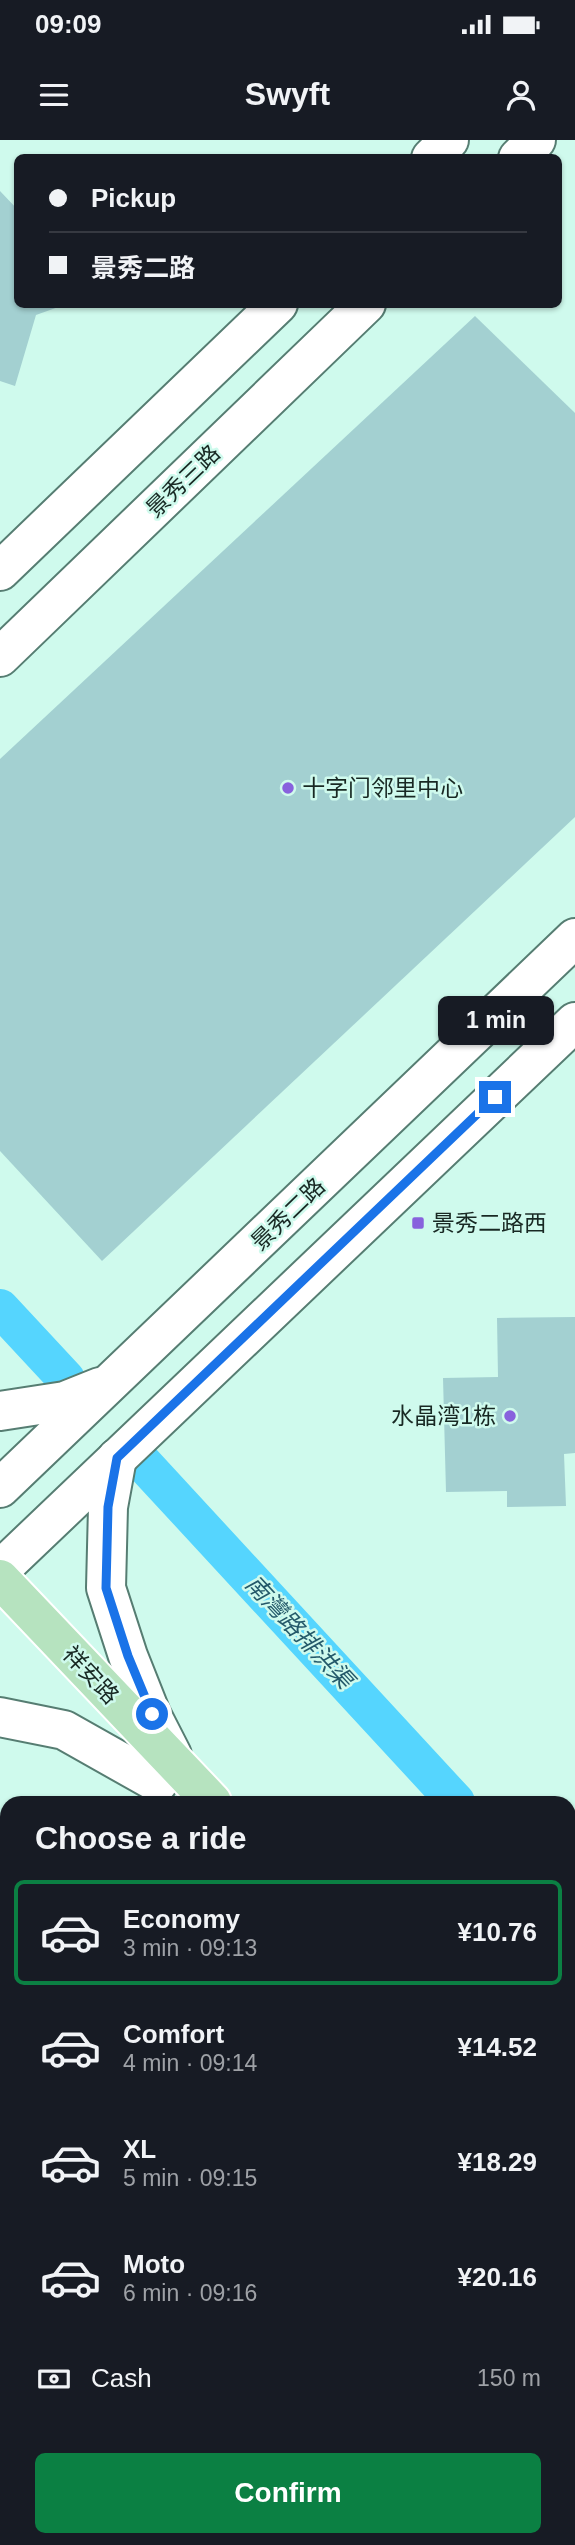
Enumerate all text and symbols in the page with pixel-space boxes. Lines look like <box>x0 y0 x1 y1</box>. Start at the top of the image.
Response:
text: 09:09 <box>35 9 102 39</box>
icon: menu <box>35 76 73 114</box>
text: Swyft <box>245 76 330 112</box>
icon: person <box>502 76 540 114</box>
text: Pickup <box>91 183 176 213</box>
text: 景秀二路 <box>91 253 195 283</box>
street label: 景秀三路 <box>141 440 225 522</box>
place label: 十字门邻里中心 <box>302 775 463 801</box>
marker: 十字门邻里中心 <box>280 780 296 796</box>
callout: 1 min <box>437 996 553 1044</box>
text: 1 min <box>466 1007 526 1033</box>
route end <box>479 1081 511 1113</box>
street label: 景秀二路 <box>246 1173 330 1255</box>
place label: 景秀二路西 <box>432 1210 547 1236</box>
marker: 景秀二路西 <box>410 1215 426 1231</box>
place label: 水晶湾1栋 <box>391 1403 496 1429</box>
marker: 水晶湾1栋 <box>502 1408 518 1424</box>
water label: 南灣路排洪渠 <box>240 1570 360 1696</box>
street label: 祥安路 <box>58 1641 124 1709</box>
route start <box>136 1698 168 1730</box>
text: Choose a ride <box>35 1820 247 1856</box>
icon: car <box>39 1901 102 1964</box>
text: Economy <box>123 1904 240 1934</box>
text: ¥10.76 <box>457 1917 537 1947</box>
text: 3 min · 09:13 <box>123 1935 257 1961</box>
icon: car <box>39 2016 102 2079</box>
text: Comfort <box>123 2019 224 2049</box>
text: ¥14.52 <box>457 2032 537 2062</box>
text: 4 min · 09:14 <box>123 2050 257 2076</box>
icon: car <box>39 2131 102 2194</box>
text: XL <box>123 2134 156 2164</box>
text: ¥18.29 <box>457 2147 537 2177</box>
text: 5 min · 09:15 <box>123 2165 257 2191</box>
icon: car <box>39 2246 102 2309</box>
text: Moto <box>123 2249 185 2279</box>
text: ¥20.16 <box>457 2262 537 2292</box>
text: 6 min · 09:16 <box>123 2280 257 2306</box>
icon: cash <box>35 2360 73 2398</box>
text: Cash <box>91 2363 152 2393</box>
text: 150 m <box>477 2365 541 2391</box>
button: Confirm <box>35 2453 541 2533</box>

